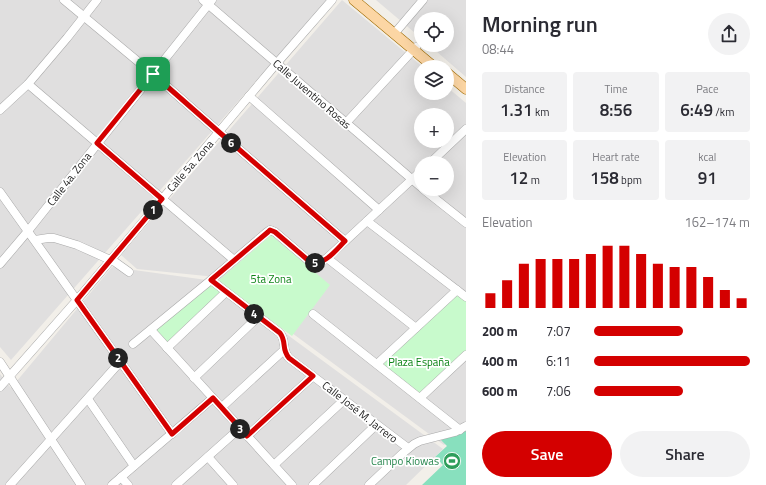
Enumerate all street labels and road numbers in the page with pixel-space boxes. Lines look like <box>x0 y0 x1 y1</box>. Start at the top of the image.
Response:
street label: Calle Juventino Rosas <box>269 56 355 132</box>
street label: Calle 5a. Zona <box>163 136 217 195</box>
street label: Calle 4a. Zona <box>43 148 95 209</box>
street label: Calle José M. Jarrero <box>319 377 401 447</box>

